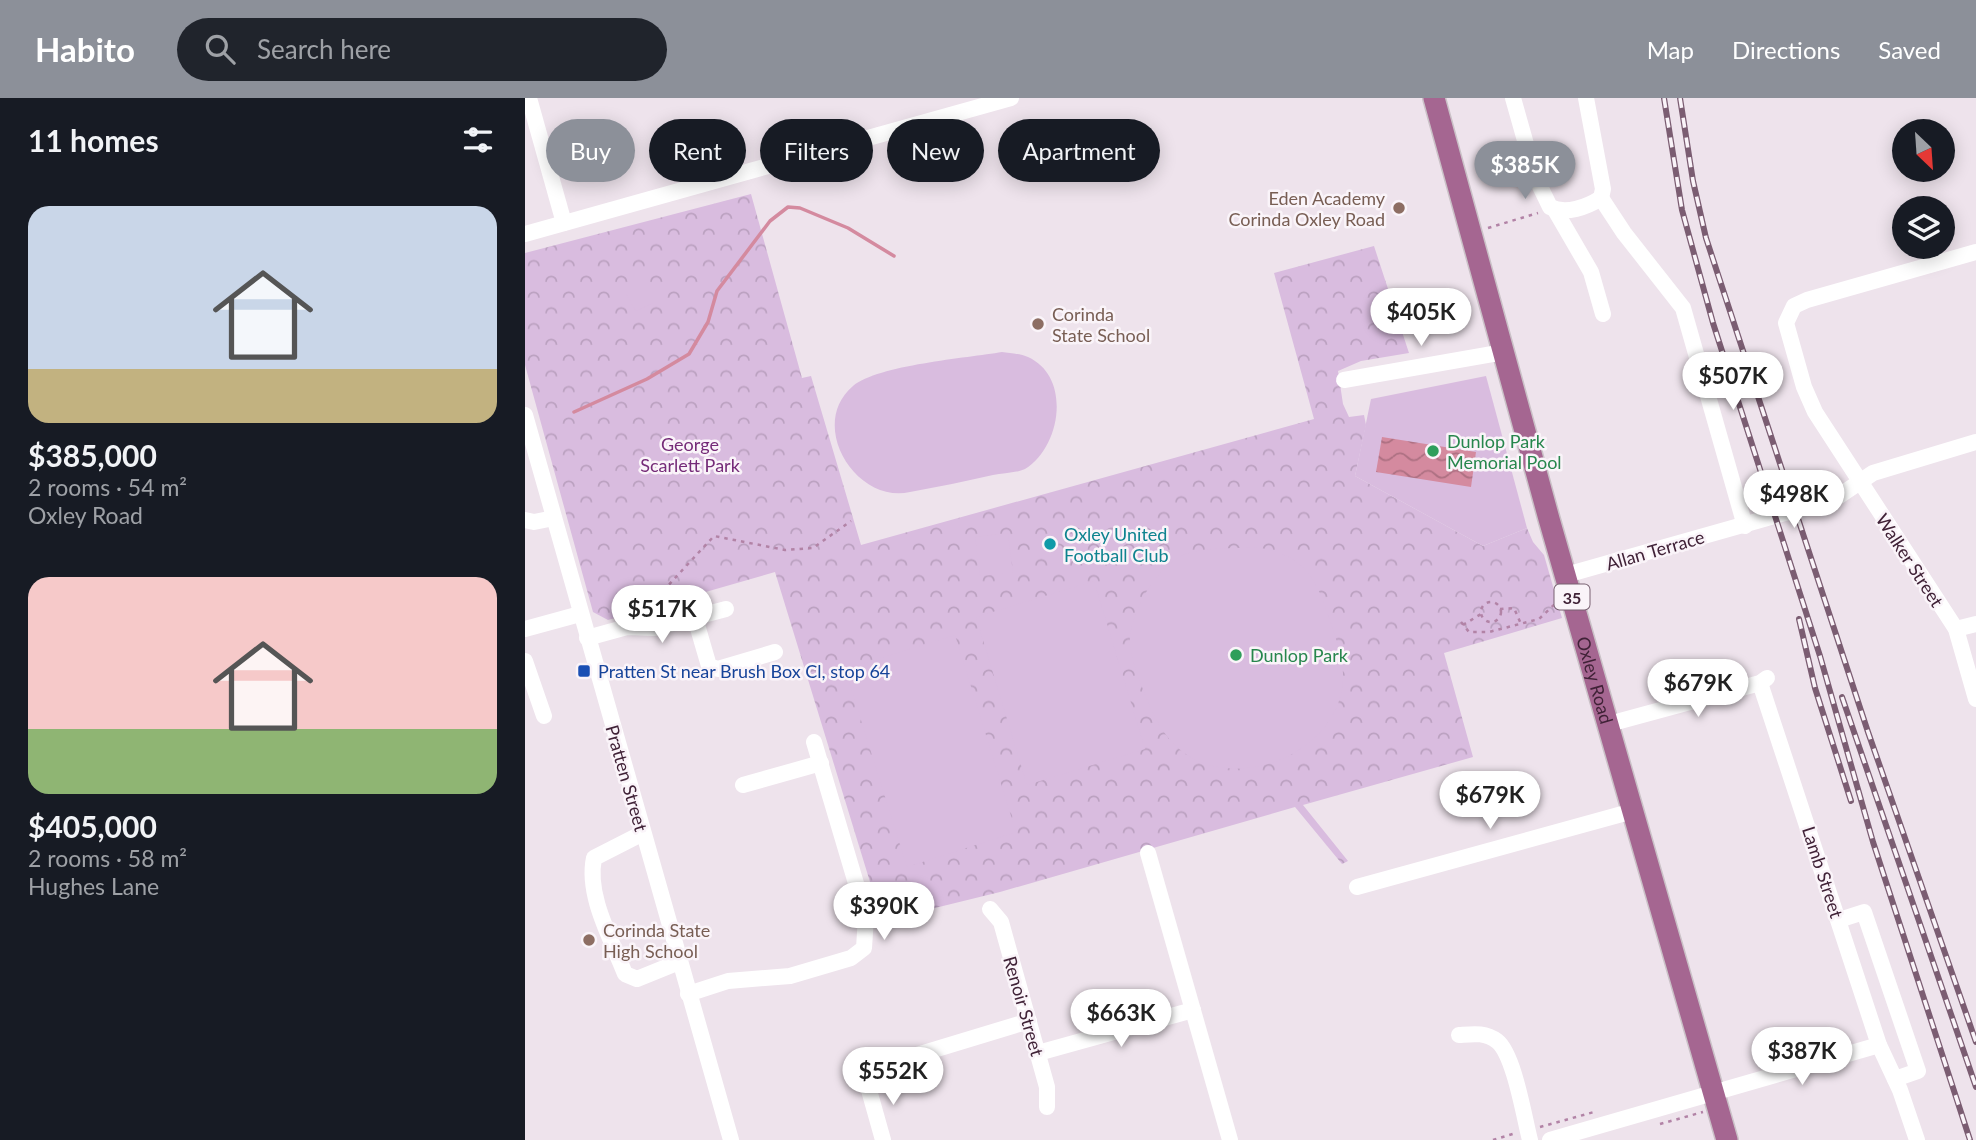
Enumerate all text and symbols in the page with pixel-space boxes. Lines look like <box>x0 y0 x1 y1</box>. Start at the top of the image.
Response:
search box <box>177 18 667 81</box>
text: Habito <box>35 29 135 69</box>
icon: search <box>201 30 239 68</box>
text: Search here <box>257 33 391 65</box>
text: Map <box>1647 35 1694 64</box>
text: Directions <box>1732 35 1840 64</box>
text: Saved <box>1878 35 1941 64</box>
chip: Buy <box>546 119 635 182</box>
chip: Rent <box>649 119 746 182</box>
chip: Filters <box>760 119 873 182</box>
chip: New <box>887 119 984 182</box>
chip: Apartment <box>998 119 1160 182</box>
north arrow <box>1892 119 1955 182</box>
map controls <box>1892 119 1955 259</box>
icon: filters <box>459 121 497 159</box>
text: 11 homes <box>28 122 159 158</box>
pin: $385K <box>1476 141 1574 201</box>
text: $385K <box>1490 150 1560 178</box>
place label: Eden Academy Corinda Oxley Road <box>1228 187 1386 230</box>
button: layers <box>1892 196 1955 259</box>
marker: Eden Academy Corinda Oxley Road <box>1391 200 1407 216</box>
icon: home <box>200 252 326 378</box>
pin: $405K <box>1372 288 1470 348</box>
text: $405K <box>1386 297 1456 325</box>
place label: Corinda State School <box>1052 303 1150 346</box>
marker: Corinda State School <box>1030 316 1046 332</box>
pin: $507K <box>1684 352 1782 412</box>
text: $507K <box>1698 361 1768 389</box>
place label: Dunlop Park Memorial Pool <box>1447 430 1562 473</box>
park label: George Scarlett Park <box>640 433 741 476</box>
text: $385,000 <box>28 437 157 473</box>
marker: Dunlop Park Memorial Pool <box>1425 443 1441 459</box>
pin: $498K <box>1745 470 1843 530</box>
text: 2 rooms · 54 m² <box>28 473 187 501</box>
text: $498K <box>1759 479 1829 507</box>
text: Oxley Road <box>28 501 143 529</box>
street label: Walker Street <box>1872 509 1949 611</box>
place label: Oxley United Football Club <box>1064 523 1169 566</box>
street label: Allan Terrace <box>1603 525 1707 575</box>
marker: Oxley United Football Club <box>1042 536 1058 552</box>
road number: 35 <box>1555 584 1589 610</box>
pin: $517K <box>613 586 711 645</box>
text: $517K <box>627 594 697 622</box>
icon: home <box>200 623 326 749</box>
street label: Oxley Road <box>1572 634 1618 726</box>
place label: Dunlop Park <box>1250 644 1349 666</box>
marker: Dunlop Park <box>1228 647 1244 663</box>
place label: Pratten St near Brush Box Cl, stop 64 <box>598 660 890 682</box>
pin: $679K <box>1649 660 1747 719</box>
marker: Pratten St near Brush Box Cl, stop 64 <box>576 663 592 679</box>
text: $679K <box>1663 668 1733 696</box>
street label: Pratten Street <box>601 722 653 834</box>
pin: $679K <box>1441 772 1539 831</box>
text: $679K <box>1455 780 1525 808</box>
text: $405,000 <box>28 808 157 844</box>
street label: Lamb Street <box>1798 823 1848 921</box>
text: 2 rooms · 58 m² <box>28 844 187 872</box>
text: Hughes Lane <box>28 872 159 900</box>
pin: $390K <box>835 882 933 942</box>
text: $390K <box>849 891 919 919</box>
place label: Corinda State High School <box>603 919 710 962</box>
marker: Corinda State High School <box>581 932 597 948</box>
street label: Renoir Street <box>999 953 1049 1059</box>
pin: $663K <box>1072 990 1170 1049</box>
text: $663K <box>1086 998 1156 1026</box>
pin: $387K <box>1753 1028 1851 1087</box>
text: $387K <box>1767 1036 1837 1064</box>
pin: $552K <box>844 1048 942 1107</box>
text: $552K <box>858 1056 928 1084</box>

